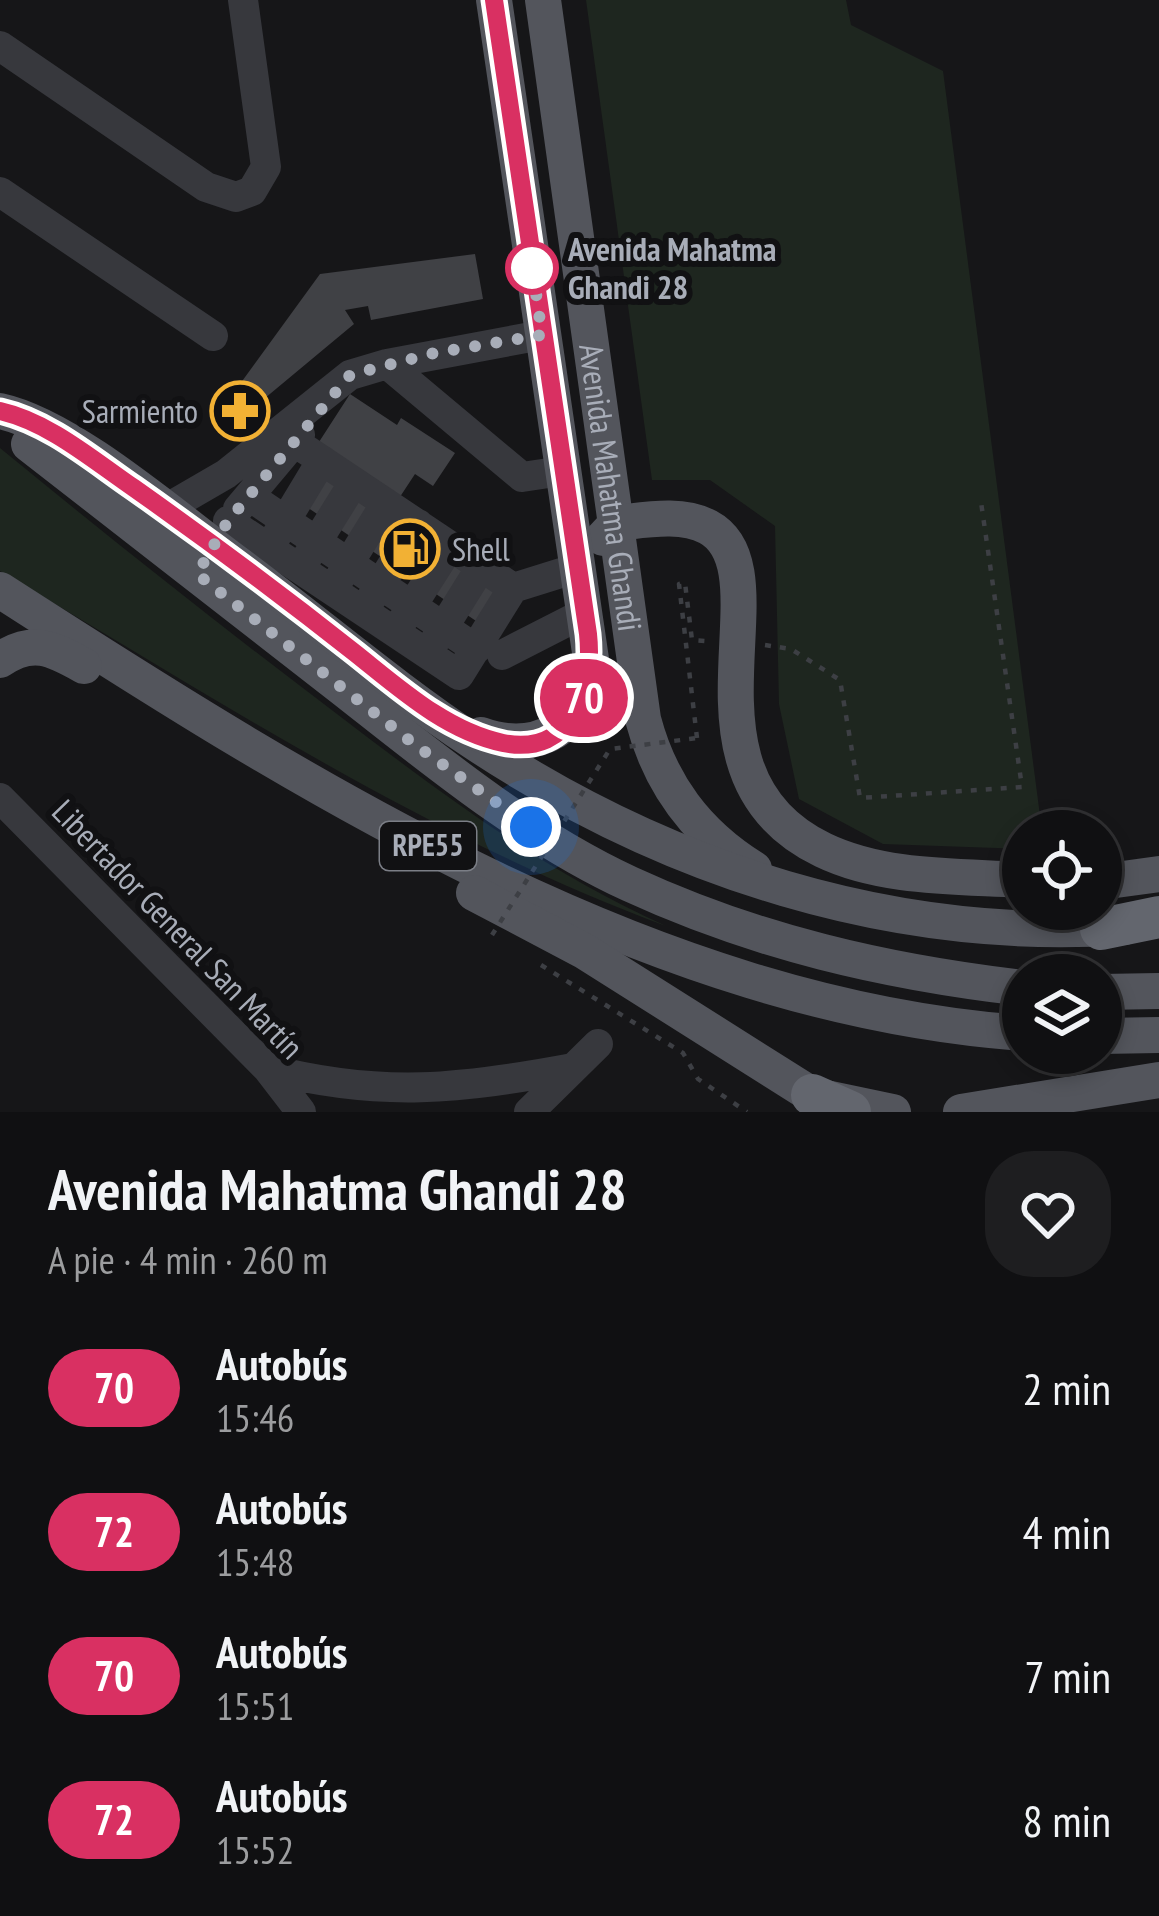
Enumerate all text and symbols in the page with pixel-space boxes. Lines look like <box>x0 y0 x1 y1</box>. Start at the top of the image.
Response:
place label: Avenida Mahatma Ghandi 28 <box>567 227 776 308</box>
marker: Avenida Mahatma Ghandi 28 <box>507 243 557 293</box>
street label: Avenida Mahatma Ghandi <box>570 341 653 634</box>
pharmacy icon: Sarmiento <box>209 380 271 442</box>
place label: Sarmiento <box>82 389 198 432</box>
fuel station icon: Shell <box>379 518 441 580</box>
place label: Shell <box>452 527 510 570</box>
line badge: 70 <box>530 659 638 737</box>
text: 70 <box>564 670 604 725</box>
street label: Libertador General San Martín <box>43 790 313 1067</box>
your location <box>501 797 561 857</box>
map controls <box>1002 810 1122 1074</box>
button: locate <box>1002 810 1122 930</box>
road number: RPE55 <box>380 822 476 870</box>
button: layers <box>1002 954 1122 1074</box>
button: heart <box>985 1151 1111 1277</box>
text: Avenida Mahatma Ghandi 28 <box>48 1152 627 1226</box>
text: A pie · 4 min · 260 m <box>48 1234 328 1285</box>
text: Autobús <box>216 1334 348 1392</box>
text: 2 min <box>1022 1359 1111 1417</box>
text: 70 <box>94 1360 134 1415</box>
text: 15:46 <box>216 1392 294 1443</box>
text: Autobús <box>216 1478 348 1536</box>
text: 4 min <box>1022 1503 1111 1561</box>
text: 72 <box>94 1504 134 1559</box>
text: 15:48 <box>216 1536 294 1587</box>
text: Autobús <box>216 1622 348 1680</box>
text: 7 min <box>1024 1647 1111 1705</box>
text: 70 <box>94 1648 134 1703</box>
text: 15:51 <box>216 1680 294 1731</box>
text: Autobús <box>216 1766 348 1824</box>
text: 8 min <box>1022 1791 1111 1849</box>
text: 72 <box>94 1792 134 1847</box>
text: 15:52 <box>216 1824 294 1875</box>

